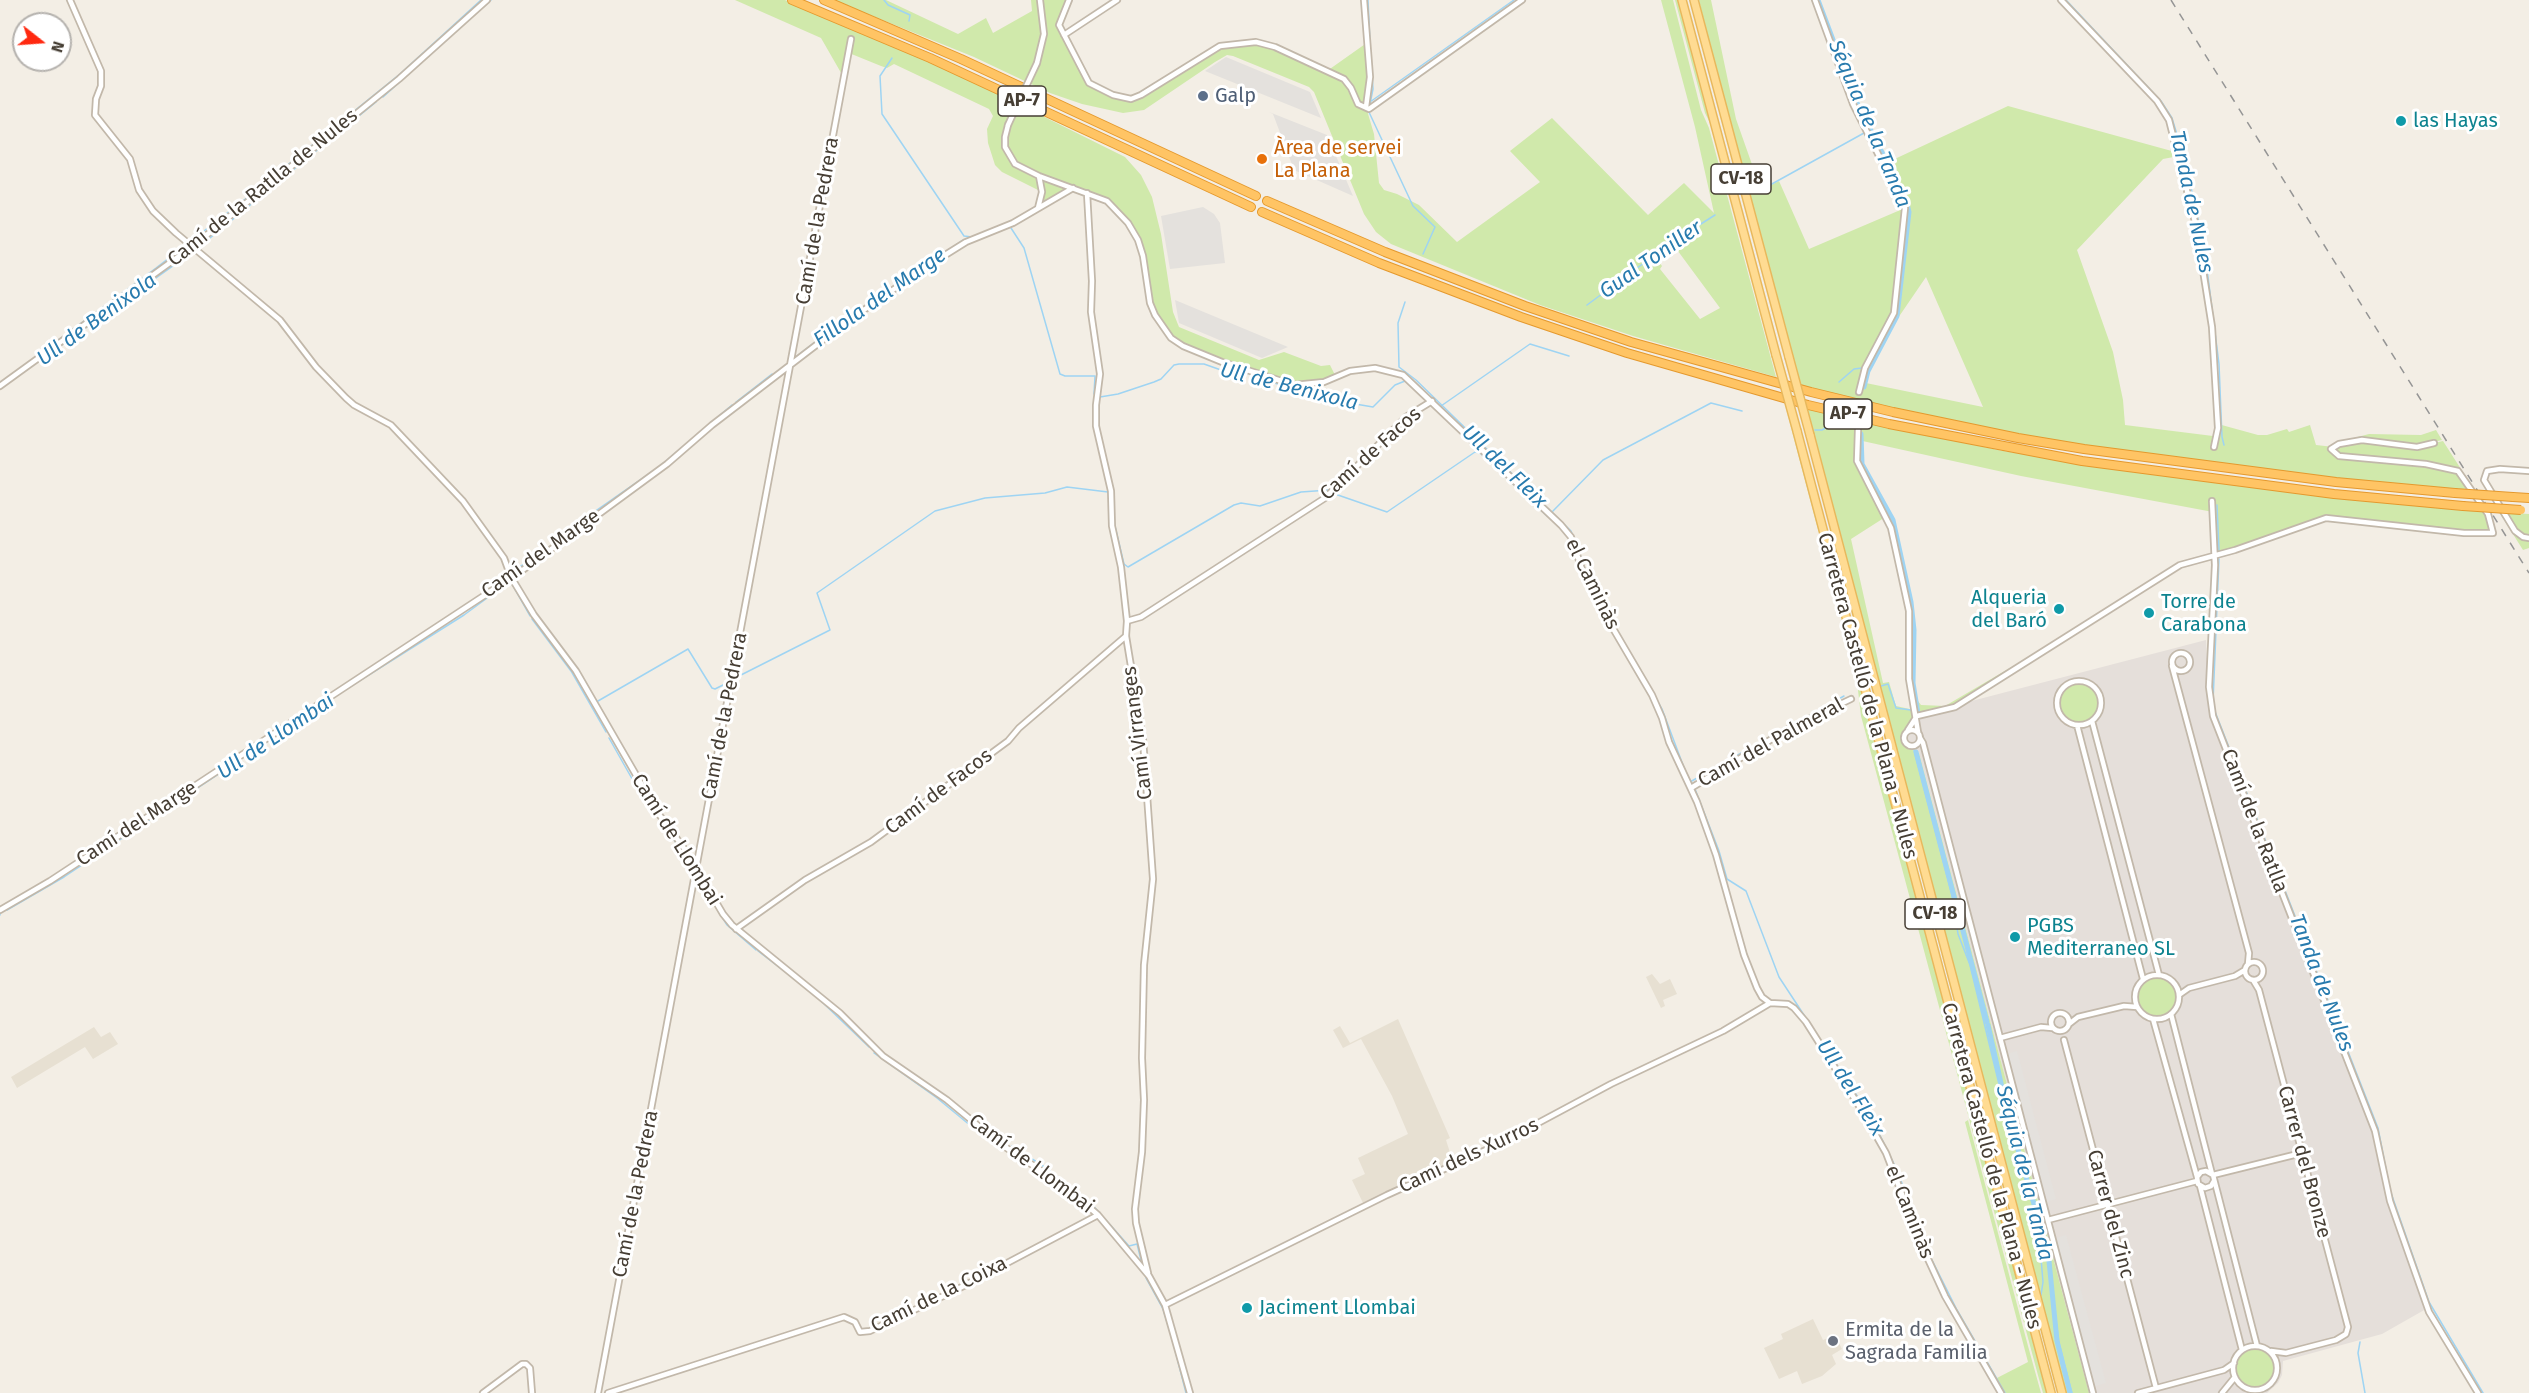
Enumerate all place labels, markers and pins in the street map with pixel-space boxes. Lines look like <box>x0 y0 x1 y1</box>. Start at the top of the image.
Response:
place label: Galp <box>1215 84 1256 108</box>
marker: Galp <box>1196 89 1210 103</box>
place label: las Hayas <box>2413 109 2498 133</box>
marker: las Hayas <box>2394 114 2408 128</box>
place label: Àrea de servei La Plana <box>1274 136 1402 183</box>
marker: Àrea de servei La Plana <box>1255 152 1269 166</box>
place label: Alqueria del Baró <box>1971 586 2047 633</box>
place label: Torre de Carabona <box>2161 590 2247 637</box>
marker: Alqueria del Baró <box>2052 602 2066 616</box>
marker: Torre de Carabona <box>2142 606 2156 620</box>
place label: PGBS Mediterraneo SL <box>2027 914 2175 961</box>
marker: PGBS Mediterraneo SL <box>2008 930 2022 944</box>
place label: Jaciment Llombai <box>1259 1296 1416 1320</box>
marker: Jaciment Llombai <box>1240 1301 1254 1315</box>
place label: Ermita de la Sagrada Familia <box>1845 1318 1988 1365</box>
marker: Ermita de la Sagrada Familia <box>1826 1334 1840 1348</box>

